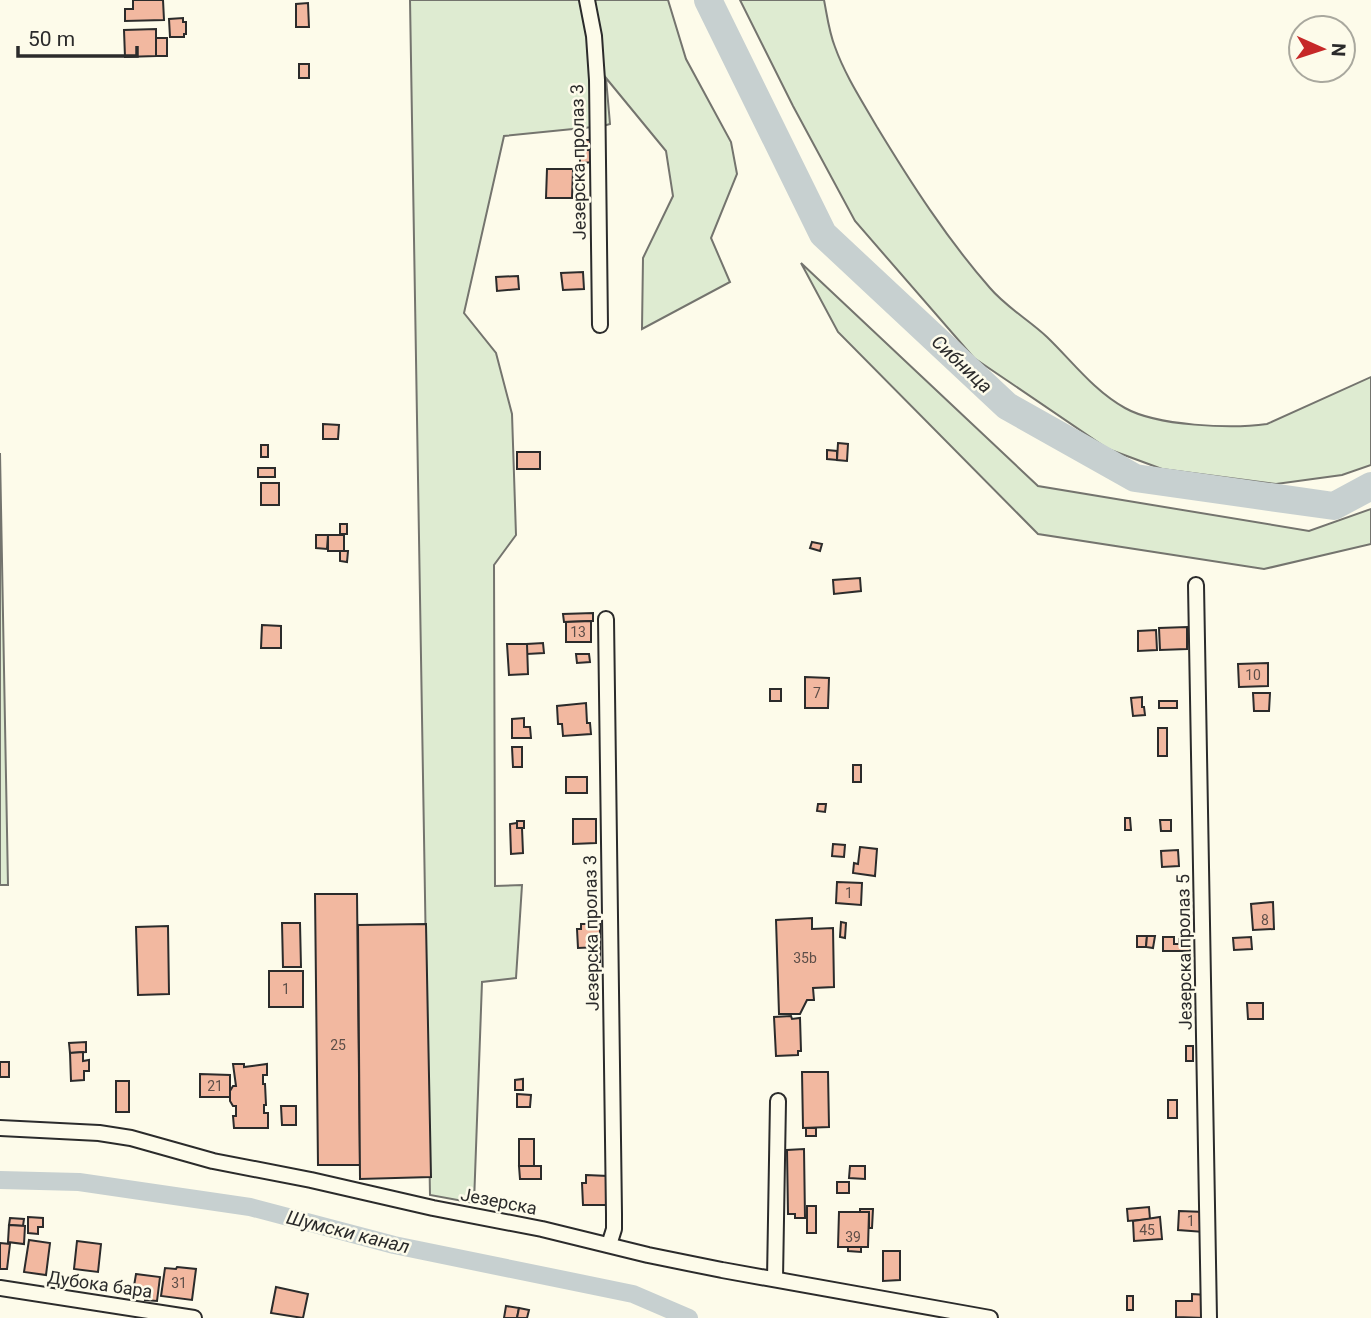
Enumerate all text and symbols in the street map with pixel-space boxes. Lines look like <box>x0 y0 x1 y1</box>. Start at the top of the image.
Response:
scale bar <box>18 14 136 58</box>
north arrow <box>1287 14 1357 84</box>
text: 50 m <box>28 27 75 51</box>
text: N <box>1327 43 1350 57</box>
street label: Језерска пролаз 3 <box>566 84 590 240</box>
water label: Сибница <box>927 330 997 398</box>
house number: 13 <box>570 624 586 640</box>
house number: 10 <box>1245 667 1261 683</box>
house number: 7 <box>813 685 821 701</box>
street label: Језерска пролаз 3 <box>579 855 603 1011</box>
street label: Језерска пролаз 5 <box>1172 874 1196 1030</box>
house number: 1 <box>845 885 853 901</box>
house number: 8 <box>1261 912 1269 928</box>
house number: 35b <box>793 950 817 966</box>
house number: 1 <box>282 981 290 997</box>
house number: 25 <box>330 1037 346 1053</box>
house number: 21 <box>207 1078 223 1094</box>
street label: Језерска <box>459 1183 539 1219</box>
water label: Шумски канал <box>284 1206 412 1258</box>
house number: 1 <box>1187 1213 1195 1229</box>
house number: 45 <box>1139 1222 1155 1238</box>
house number: 39 <box>845 1229 861 1245</box>
street label: Дубока бара <box>46 1266 154 1302</box>
house number: 31 <box>171 1275 187 1291</box>

